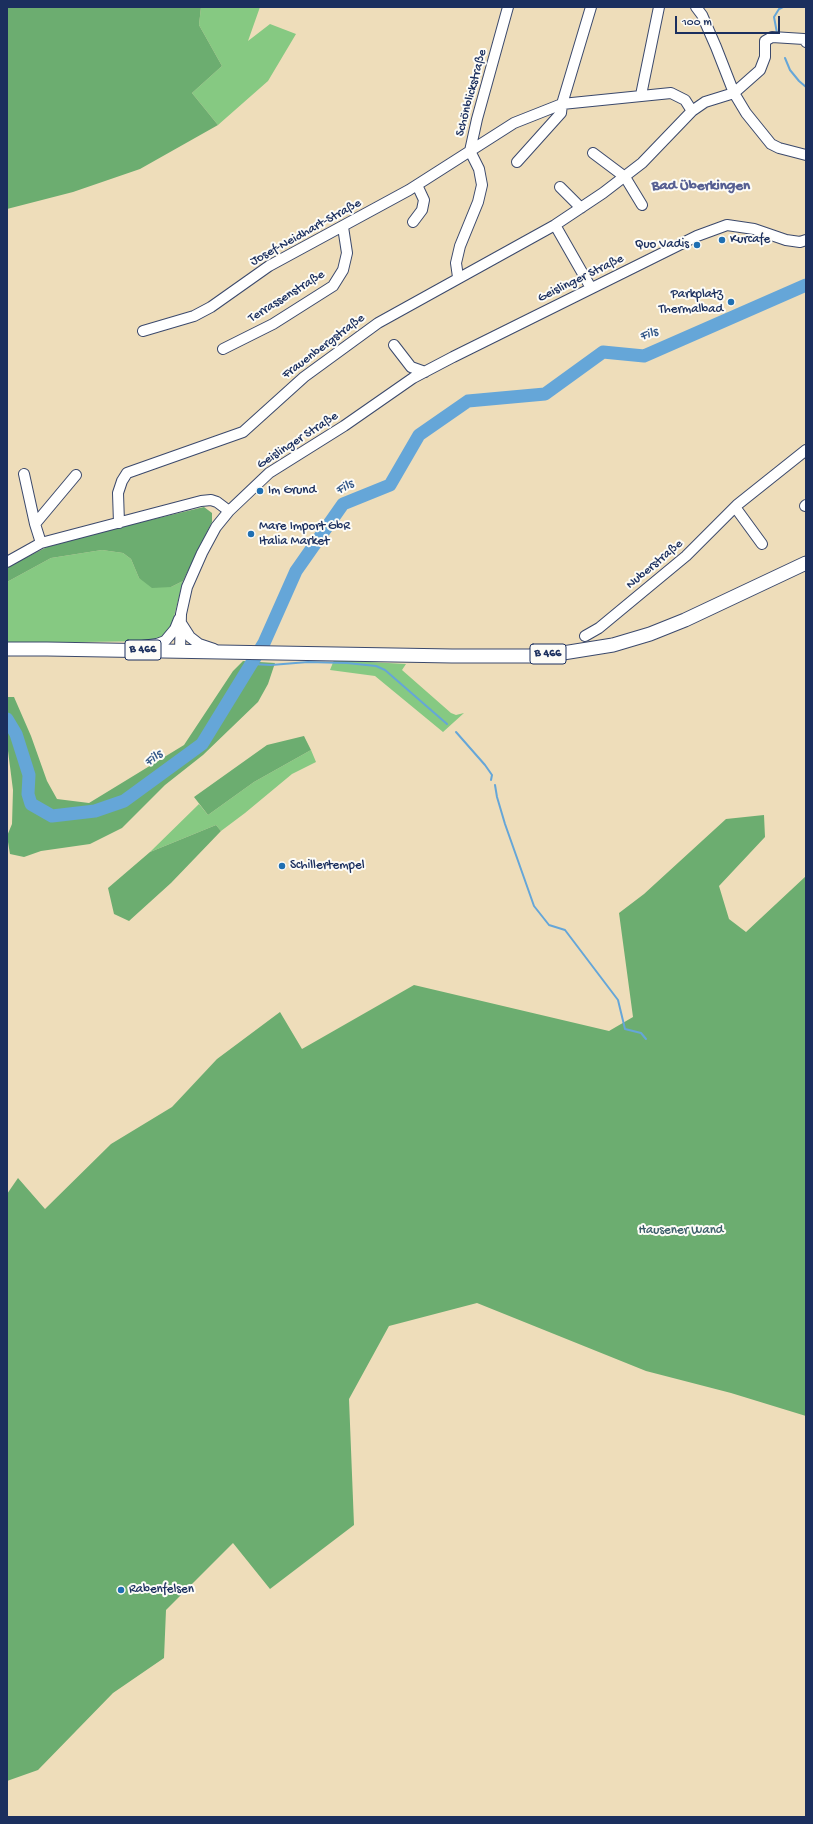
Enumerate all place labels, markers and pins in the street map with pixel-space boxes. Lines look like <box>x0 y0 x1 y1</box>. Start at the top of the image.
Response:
place label: Kurcafe <box>730 232 770 248</box>
marker: Kurcafe <box>717 235 727 245</box>
place label: Quo Vadis <box>635 237 689 253</box>
marker: Quo Vadis <box>692 240 702 250</box>
place label: Parkplatz Thermalbad <box>659 287 723 318</box>
marker: Parkplatz Thermalbad <box>726 297 736 307</box>
place label: Im Grund <box>268 483 316 499</box>
marker: Im Grund <box>255 486 265 496</box>
place label: Mare Import GbR Italia Market <box>259 519 350 550</box>
marker: Mare Import GbR Italia Market <box>246 529 256 539</box>
place label: Schillertempel <box>290 858 365 874</box>
marker: Schillertempel <box>277 861 287 871</box>
place label: Rabenfelsen <box>129 1582 194 1598</box>
marker: Rabenfelsen <box>116 1585 126 1595</box>

